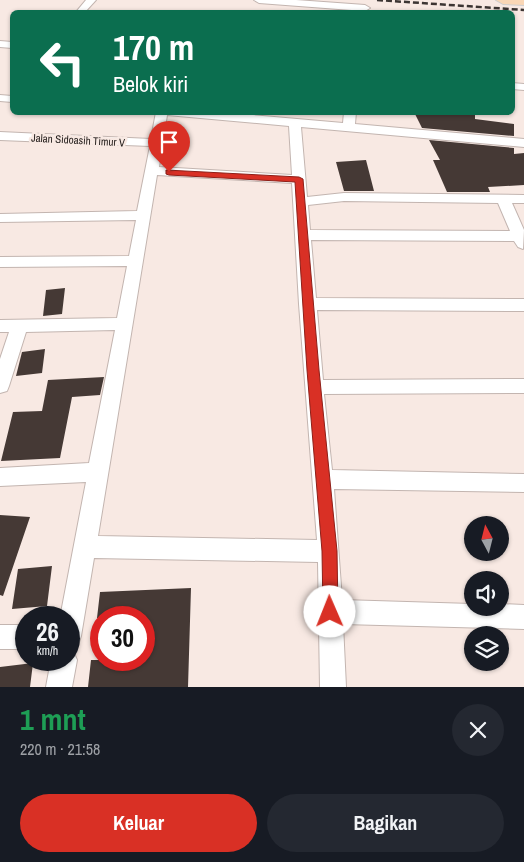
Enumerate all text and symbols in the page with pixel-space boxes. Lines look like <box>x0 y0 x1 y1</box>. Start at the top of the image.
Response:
text: 170 m <box>113 24 194 71</box>
icon: left <box>30 30 95 95</box>
text: Belok kiri <box>113 69 188 99</box>
pin <box>148 121 190 172</box>
icon: arrive <box>155 128 183 156</box>
street label: Jalan Sidoasih Timur V <box>31 131 125 149</box>
north arrow <box>464 516 509 561</box>
map controls <box>464 516 509 671</box>
button: sound <box>464 571 509 616</box>
position arrow <box>303 585 355 637</box>
speed limit sign: 30 <box>90 606 155 671</box>
text: 26 <box>36 615 59 649</box>
button: layers <box>464 626 509 671</box>
text: km/h <box>37 643 58 659</box>
text: 1 mnt <box>20 699 86 739</box>
button: close <box>452 704 504 756</box>
text: 220 m · 21:58 <box>20 738 100 760</box>
button: Keluar <box>20 794 257 852</box>
button: Bagikan <box>267 794 504 852</box>

